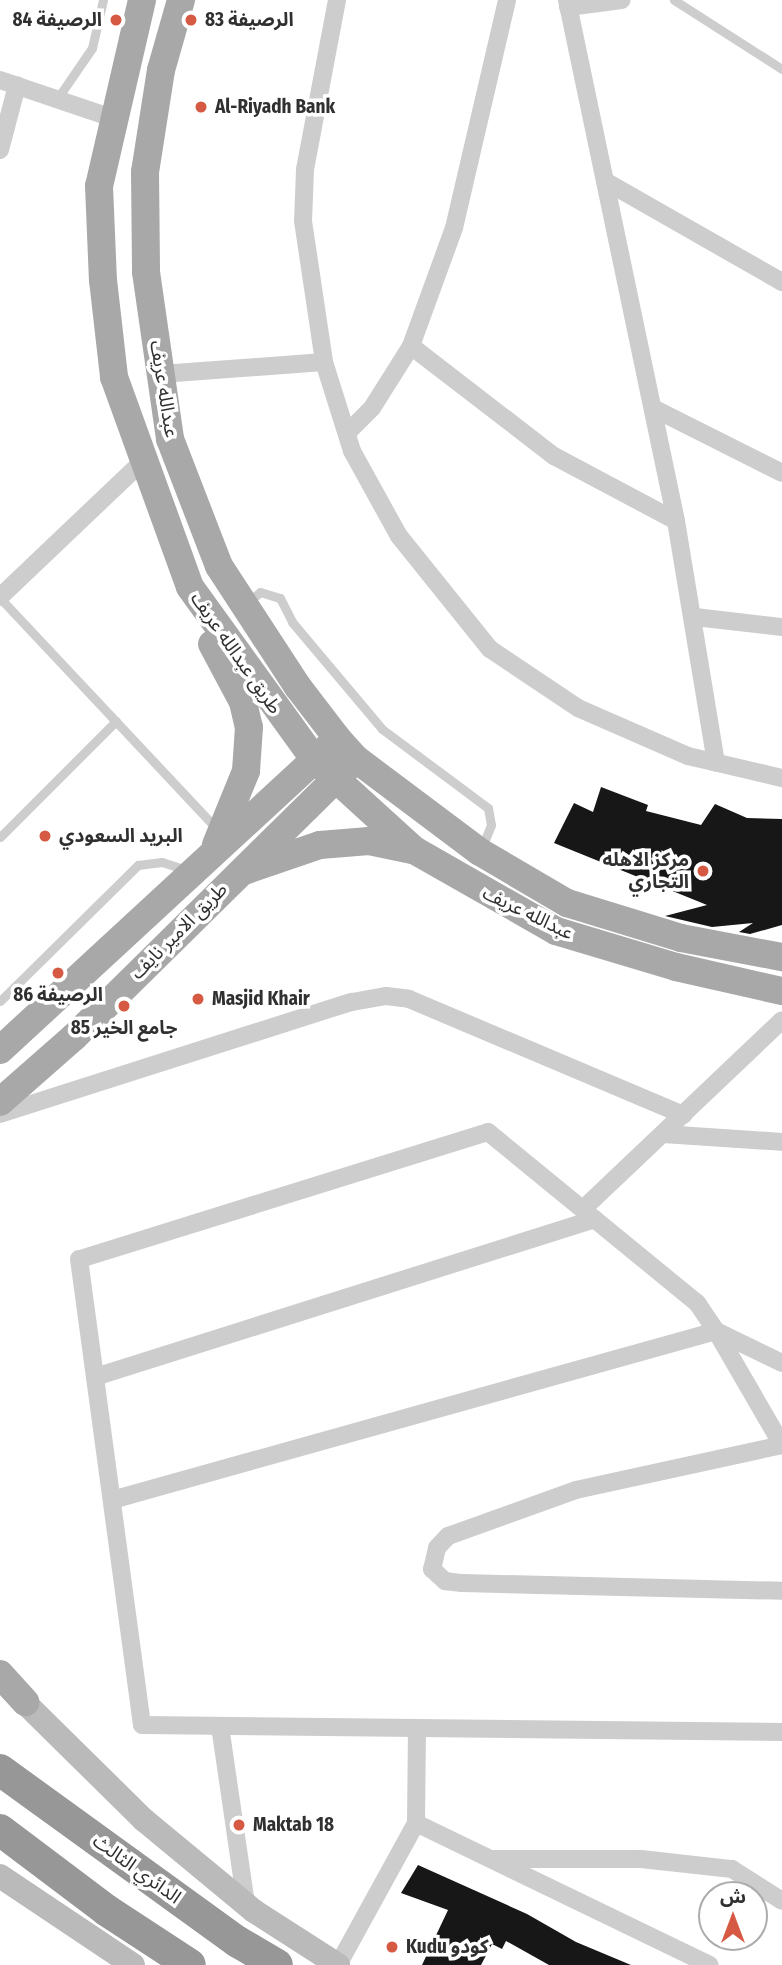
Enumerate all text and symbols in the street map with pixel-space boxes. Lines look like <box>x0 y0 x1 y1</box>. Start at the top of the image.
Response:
place label: الرصيفة 84 <box>13 9 102 31</box>
place label: الرصيفة 83 <box>205 9 294 31</box>
marker: الرصيفة 84 <box>108 12 124 28</box>
marker: الرصيفة 83 <box>183 12 199 28</box>
place label: Al-Riyadh Bank <box>215 96 335 118</box>
marker: Al-Riyadh Bank <box>193 99 209 115</box>
street label: عبدالله عريف <box>145 339 183 439</box>
street label: طريق عبدالله عريف <box>186 588 286 718</box>
place label: البريد السعودي <box>59 825 183 847</box>
marker: البريد السعودي <box>37 828 53 844</box>
place label: مركز الاهله التجاري <box>603 849 689 893</box>
marker: مركز الاهله التجاري <box>695 863 711 879</box>
street label: طريق الامير نايف <box>126 878 232 984</box>
street label: عبدالله عريف <box>479 881 577 945</box>
marker: الرصيفة 86 <box>50 965 66 981</box>
place label: الرصيفة 86 <box>13 984 103 1006</box>
place label: Masjid Khair <box>212 988 310 1010</box>
marker: Masjid Khair <box>190 991 206 1007</box>
marker: جامع الخير 85 <box>116 998 132 1014</box>
place label: جامع الخير 85 <box>71 1017 177 1039</box>
place label: Maktab 18 <box>253 1814 334 1836</box>
marker: Maktab 18 <box>231 1817 247 1833</box>
street label: الدائري الثالث <box>88 1829 186 1909</box>
north arrow <box>698 1881 768 1951</box>
text: ش <box>720 1885 746 1908</box>
place label: Kudu كودو <box>406 1936 489 1958</box>
marker: Kudu كودو <box>384 1939 400 1955</box>

